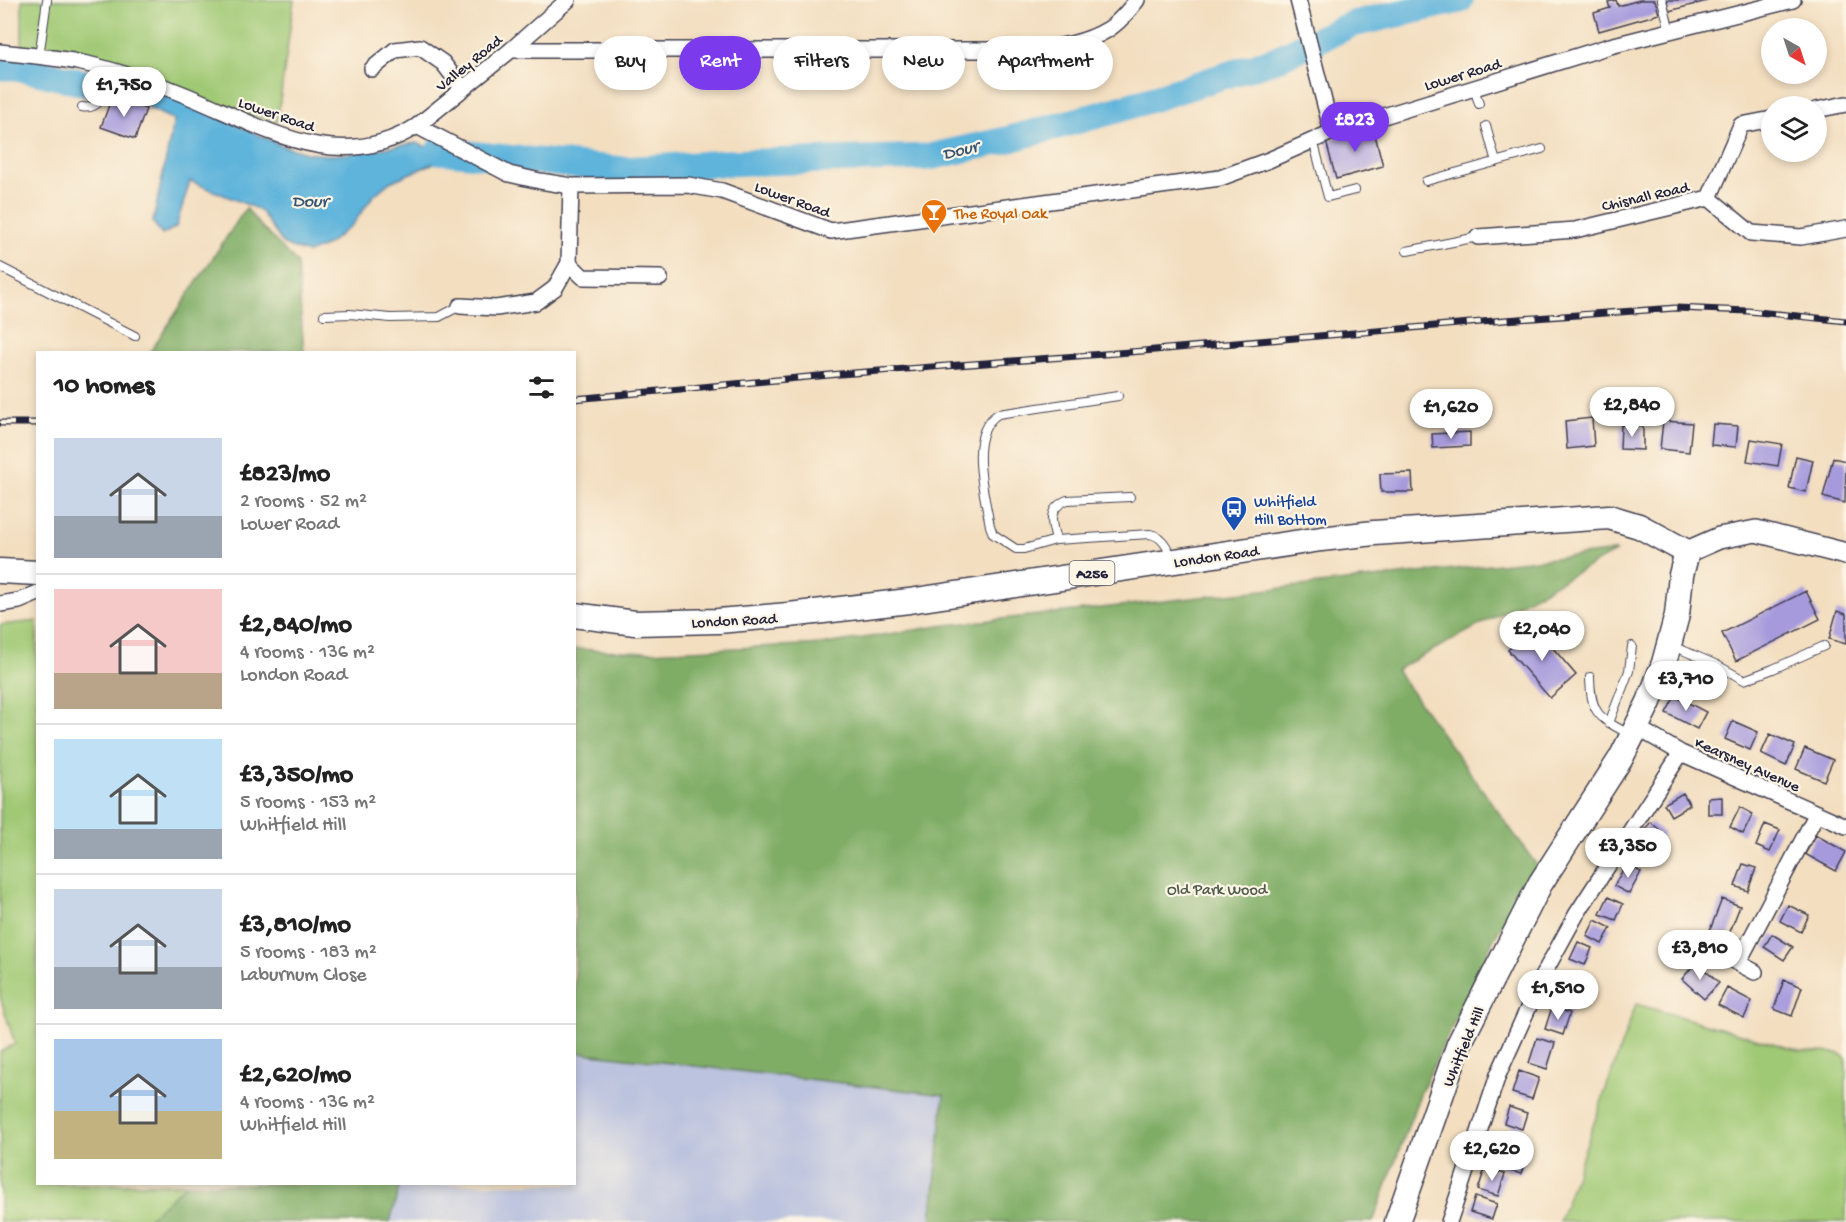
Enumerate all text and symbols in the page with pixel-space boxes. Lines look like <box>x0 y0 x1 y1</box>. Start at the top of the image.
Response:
north arrow <box>1761 18 1827 84</box>
map controls <box>1761 18 1827 162</box>
street label: Valley Road <box>432 31 508 98</box>
chip: Buy <box>594 36 667 90</box>
chip: Rent <box>679 36 761 90</box>
chip: Filters <box>773 36 870 90</box>
chip: New <box>882 36 965 90</box>
chip: Apartment <box>977 36 1113 90</box>
street label: Lower Road <box>1422 55 1505 97</box>
pin: £1,750 <box>75 67 173 118</box>
text: £1,750 <box>96 75 152 98</box>
street label: Lower Road <box>235 94 318 139</box>
button: layers <box>1761 96 1827 162</box>
pin: £823 <box>1319 102 1391 153</box>
text: £823 <box>1335 110 1375 133</box>
water label: Dour <box>941 136 984 166</box>
street label: Lower Road <box>751 179 834 224</box>
street label: Chisnall Road <box>1600 179 1693 218</box>
water label: Dour <box>292 192 332 213</box>
bar icon: The Royal Oak <box>919 197 949 235</box>
place label: The Royal Oak <box>953 206 1049 225</box>
icon: filters <box>525 371 558 404</box>
text: 10 homes <box>54 372 154 403</box>
pin: £2,840 <box>1583 387 1681 438</box>
pin: £1,620 <box>1402 389 1500 440</box>
text: £2,840 <box>1604 395 1660 418</box>
text: £1,620 <box>1424 397 1478 420</box>
text: £823/mo <box>240 460 330 491</box>
icon: home <box>102 462 174 534</box>
text: 2 rooms · 52 m² <box>240 491 367 514</box>
bus stop icon: Whitfield Hill Bottom <box>1219 494 1249 532</box>
place label: Whitfield Hill Bottom <box>1254 494 1327 531</box>
text: Lower Road <box>240 514 339 537</box>
street label: London Road <box>1173 543 1262 574</box>
road number: A256 <box>1070 561 1114 585</box>
text: £2,840/mo <box>240 611 352 642</box>
street label: London Road <box>691 611 779 634</box>
pin: £2,040 <box>1493 611 1591 662</box>
icon: home <box>102 613 174 685</box>
text: £2,040 <box>1513 619 1571 642</box>
text: 4 rooms · 136 m² <box>240 642 375 665</box>
pin: £3,710 <box>1637 661 1735 712</box>
text: London Road <box>240 665 347 688</box>
text: £3,710 <box>1658 669 1714 692</box>
street label: Kearsney Avenue <box>1691 735 1803 798</box>
text: £3,350/mo <box>240 761 353 792</box>
icon: home <box>102 763 174 835</box>
text: 5 rooms · 153 m² <box>240 792 376 815</box>
text: Whitfield Hill <box>240 815 346 838</box>
pin: £3,350 <box>1579 828 1677 879</box>
text: £3,350 <box>1599 836 1657 859</box>
park label: Old Park Wood <box>1167 882 1269 901</box>
text: £3,810/mo <box>240 911 351 942</box>
icon: home <box>102 913 174 985</box>
pin: £3,810 <box>1651 930 1749 981</box>
text: £3,810 <box>1672 938 1728 961</box>
text: 5 rooms · 183 m² <box>240 942 377 965</box>
text: Laburnum Close <box>240 965 367 988</box>
pin: £1,510 <box>1509 970 1607 1021</box>
text: £1,510 <box>1531 978 1585 1001</box>
street label: Whitfield Hill <box>1440 1004 1491 1090</box>
text: £2,620/mo <box>240 1061 351 1092</box>
icon: home <box>102 1063 174 1135</box>
text: 4 rooms · 136 m² <box>240 1092 375 1115</box>
text: Whitfield Hill <box>240 1115 346 1138</box>
pin: £2,620 <box>1443 1131 1541 1182</box>
text: £2,620 <box>1464 1139 1520 1162</box>

